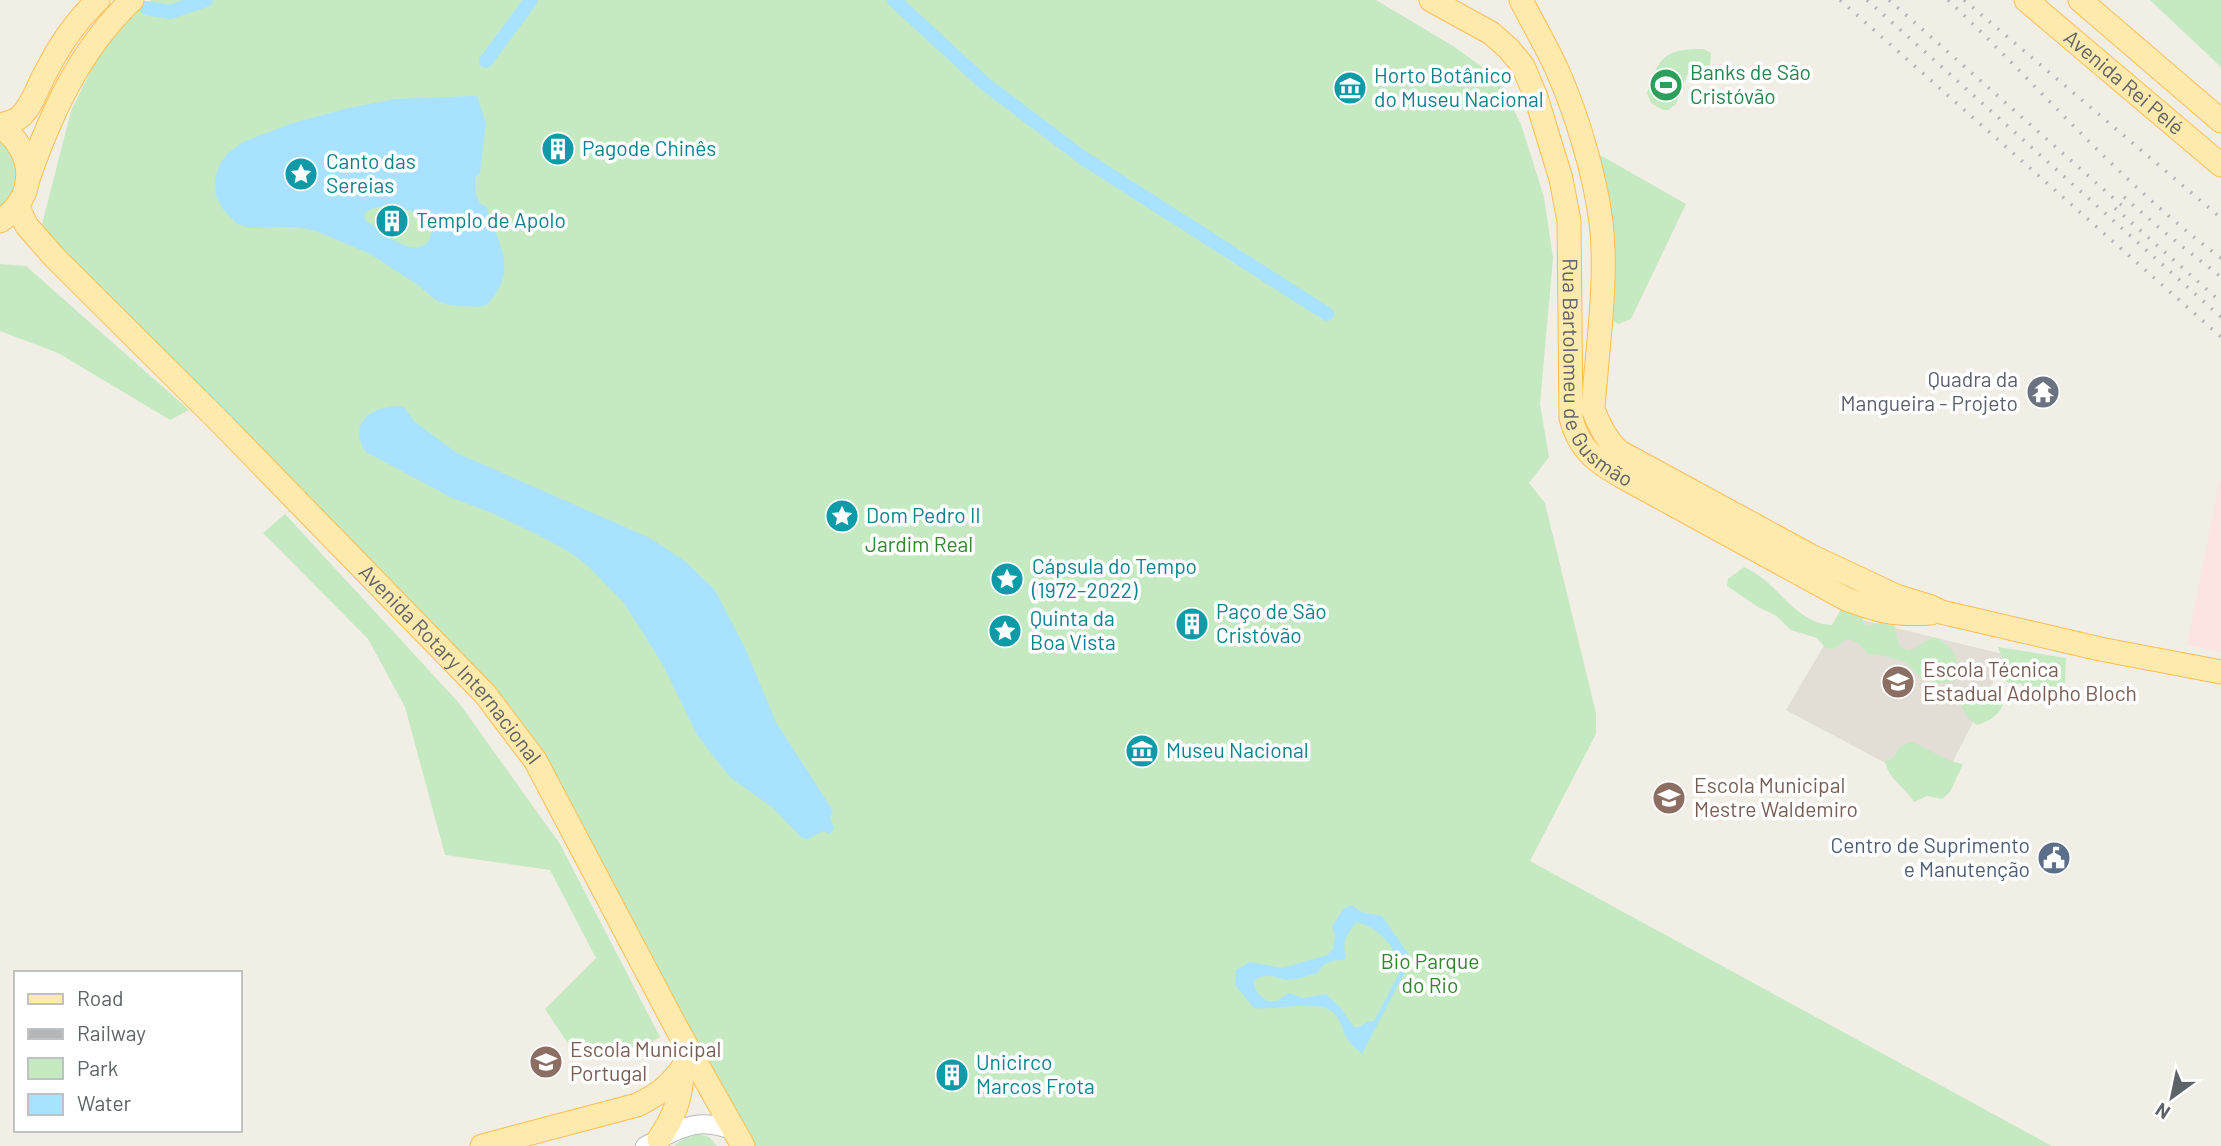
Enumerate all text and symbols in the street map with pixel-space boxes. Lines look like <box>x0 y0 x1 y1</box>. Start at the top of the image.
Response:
street label: Avenida Rei Pelé <box>2060 24 2190 139</box>
place label: Banks de São Cristóvão <box>1690 59 1811 108</box>
place label: Horto Botânico do Museu Nacional <box>1374 62 1544 111</box>
sports icon: Banks de São Cristóvão <box>1647 66 1685 104</box>
museum icon: Horto Botânico do Museu Nacional <box>1331 69 1369 107</box>
building icon: Pagode Chinês <box>539 130 577 168</box>
place label: Pagode Chinês <box>582 135 716 160</box>
place label: Canto das Sereias <box>326 148 416 197</box>
place icon: Canto das Sereias <box>282 155 320 193</box>
building icon: Templo de Apolo <box>373 202 411 240</box>
place label: Templo de Apolo <box>416 207 566 232</box>
street label: Rua Bartolomeu de Gusmão <box>1558 258 1638 491</box>
place label: Quadra da Mangueira - Projeto <box>1841 366 2018 415</box>
temple icon: Quadra da Mangueira - Projeto <box>2024 373 2062 411</box>
place icon: Dom Pedro II <box>823 497 861 535</box>
place label: Dom Pedro II <box>866 502 981 527</box>
park label: Jardim Real <box>865 531 973 556</box>
place label: Cápsula do Tempo (1972–2022) <box>1031 553 1197 602</box>
street label: Avenida Rotary Internacional <box>355 559 547 768</box>
place icon: Cápsula do Tempo (1972–2022) <box>988 560 1026 598</box>
place label: Paço de São Cristóvão <box>1216 598 1327 647</box>
place label: Quinta da Boa Vista <box>1030 605 1116 654</box>
building icon: Paço de São Cristóvão <box>1173 605 1211 643</box>
place icon: Quinta da Boa Vista <box>986 612 1024 650</box>
place label: Escola Técnica Estadual Adolpho Bloch <box>1923 656 2137 705</box>
school or university icon: Escola Técnica Estadual Adolpho Bloch <box>1879 663 1917 701</box>
museum icon: Museu Nacional <box>1123 732 1161 770</box>
place label: Museu Nacional <box>1166 737 1309 762</box>
place label: Escola Municipal Mestre Waldemiro <box>1694 772 1858 821</box>
school or university icon: Escola Municipal Mestre Waldemiro <box>1650 779 1688 817</box>
place label: Centro de Suprimento e Manutenção <box>1830 832 2030 881</box>
public building icon: Centro de Suprimento e Manutenção <box>2035 839 2073 877</box>
park label: Bio Parque do Rio <box>1381 948 1479 997</box>
legend <box>14 971 242 1132</box>
text: Road <box>77 985 123 1010</box>
text: Railway <box>77 1020 146 1045</box>
place label: Escola Municipal Portugal <box>570 1036 721 1085</box>
school or university icon: Escola Municipal Portugal <box>527 1043 565 1081</box>
place label: Unicirco Marcos Frota <box>976 1049 1095 1098</box>
text: Park <box>77 1055 118 1080</box>
building icon: Unicirco Marcos Frota <box>933 1056 971 1094</box>
north arrow <box>2137 1062 2207 1132</box>
text: Water <box>77 1090 132 1115</box>
text: N <box>2151 1099 2174 1125</box>

